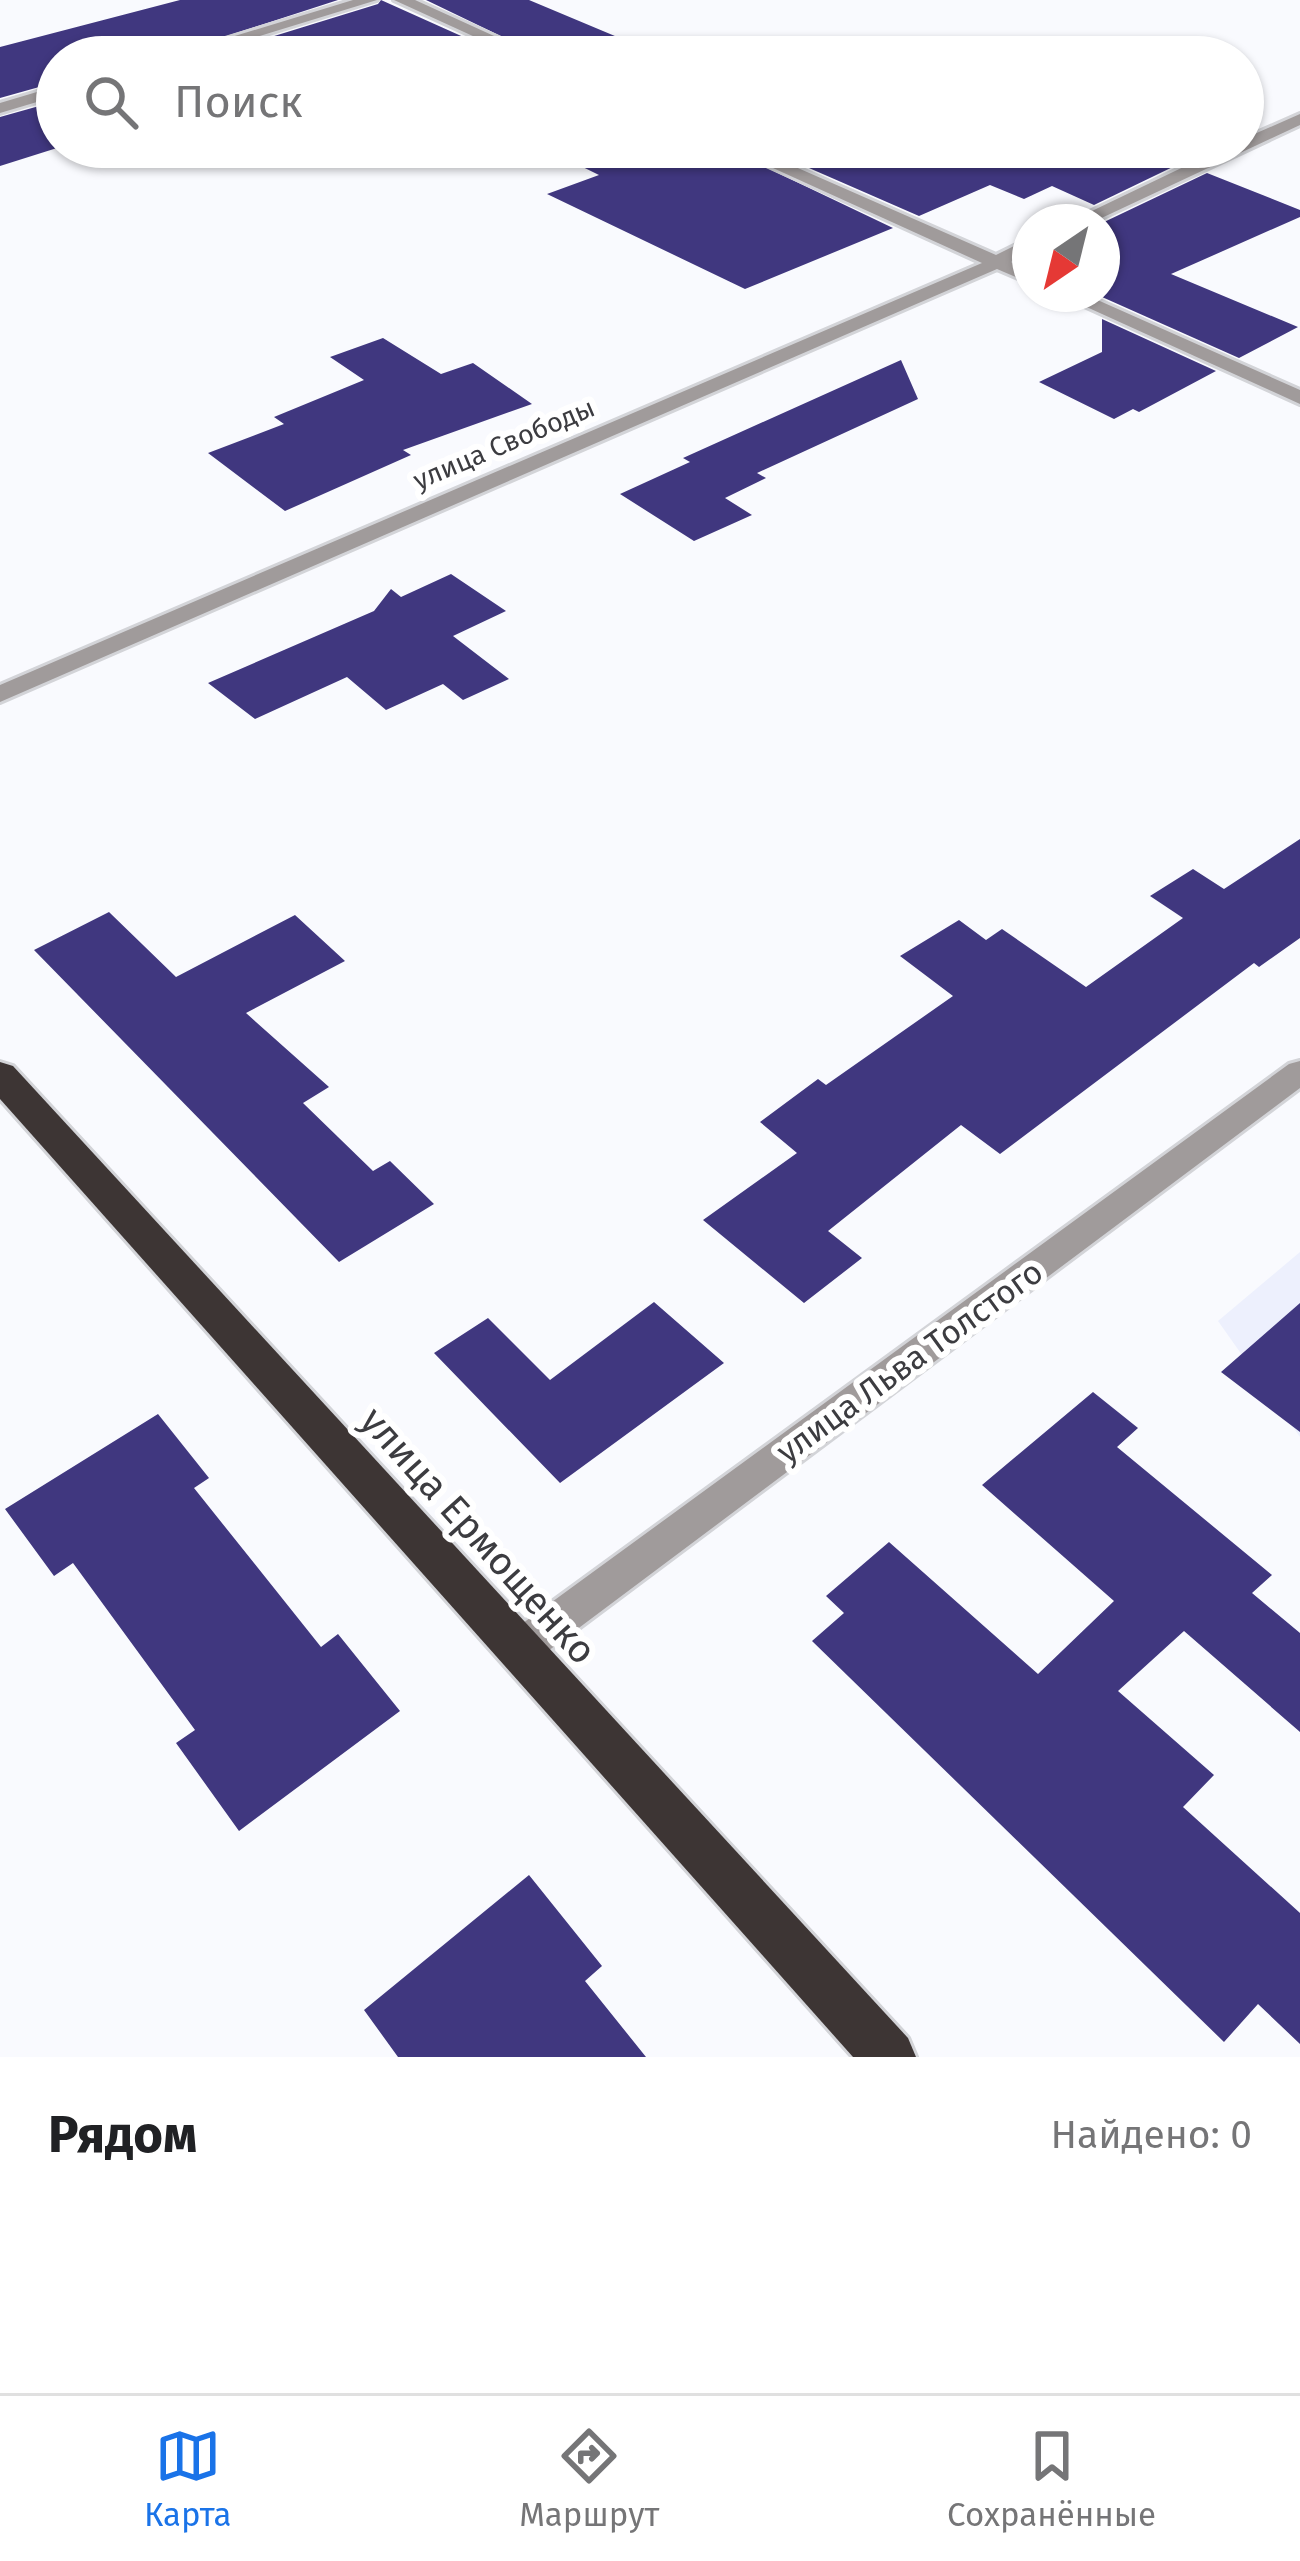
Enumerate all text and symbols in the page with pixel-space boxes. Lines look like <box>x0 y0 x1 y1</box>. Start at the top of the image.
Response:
search box <box>36 36 1264 168</box>
icon: search <box>78 69 144 135</box>
text: Поиск <box>174 75 303 129</box>
north arrow <box>1012 204 1120 312</box>
street label: улица Свободы <box>408 391 600 497</box>
street label: улица Льва Толстого <box>769 1252 1051 1472</box>
street label: улица Ермощенко <box>351 1398 606 1674</box>
text: Рядом <box>48 2104 197 2166</box>
text: Найдено: 0 <box>1051 2112 1252 2158</box>
tab: Карта <box>144 2423 231 2535</box>
tab: Маршрут <box>519 2423 659 2535</box>
tab: Сохранённые <box>947 2423 1156 2535</box>

